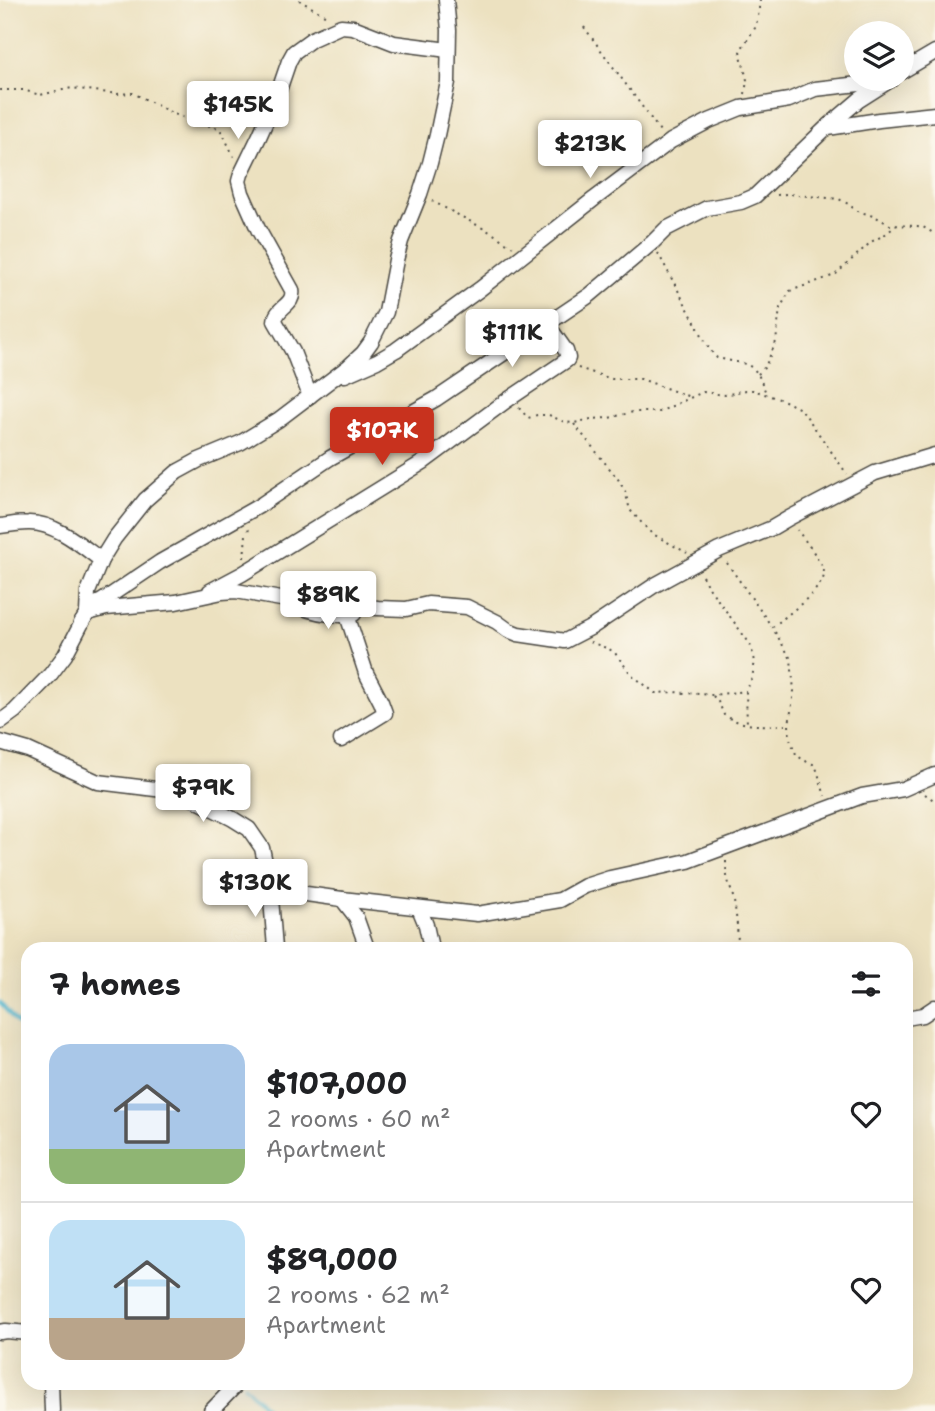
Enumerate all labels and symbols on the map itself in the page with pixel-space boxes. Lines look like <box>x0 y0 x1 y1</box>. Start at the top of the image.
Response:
pin: $145K <box>189 82 287 141</box>
pin: $213K <box>541 120 639 180</box>
pin: $111K <box>463 310 561 369</box>
pin: $107K <box>333 407 431 467</box>
pin: $89K <box>287 572 369 631</box>
pin: $79K <box>162 764 244 824</box>
pin: $130K <box>206 860 304 919</box>

